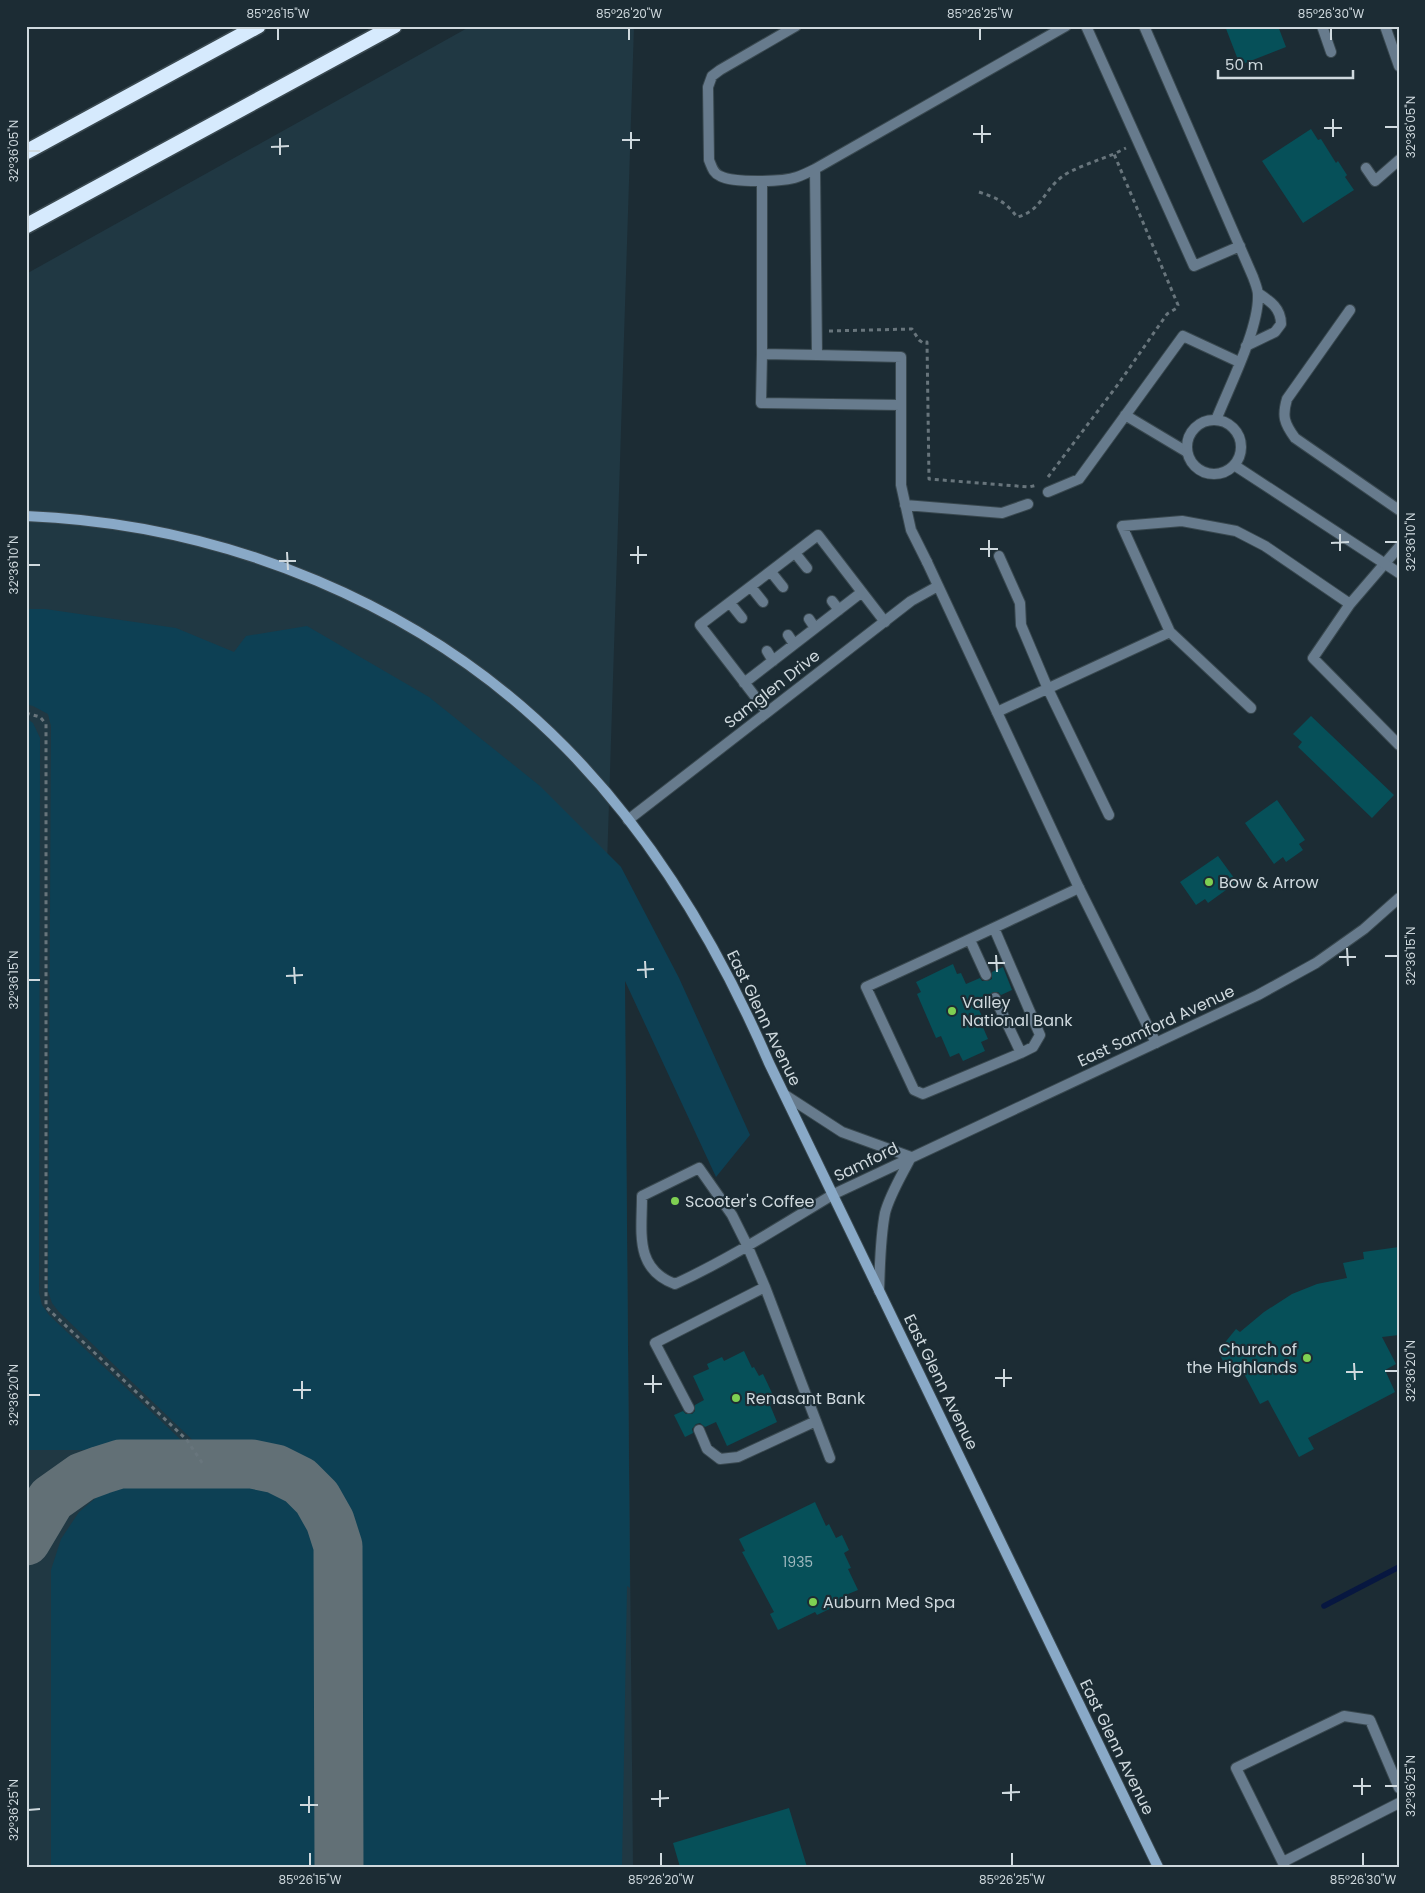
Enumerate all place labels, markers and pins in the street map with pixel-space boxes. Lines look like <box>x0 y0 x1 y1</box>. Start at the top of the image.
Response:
place label: Bow & Arrow <box>1219 871 1319 894</box>
marker: Bow & Arrow <box>1203 876 1215 888</box>
place label: Valley National Bank <box>962 991 1073 1032</box>
marker: Valley National Bank <box>946 1005 958 1017</box>
place label: Scooter's Coffee <box>685 1190 815 1213</box>
marker: Scooter's Coffee <box>669 1195 681 1207</box>
place label: Church of the Highlands <box>1187 1338 1297 1379</box>
marker: Church of the Highlands <box>1301 1352 1313 1364</box>
place label: Renasant Bank <box>746 1387 866 1410</box>
marker: Renasant Bank <box>730 1392 742 1404</box>
place label: Auburn Med Spa <box>823 1591 955 1614</box>
marker: Auburn Med Spa <box>807 1596 819 1608</box>

